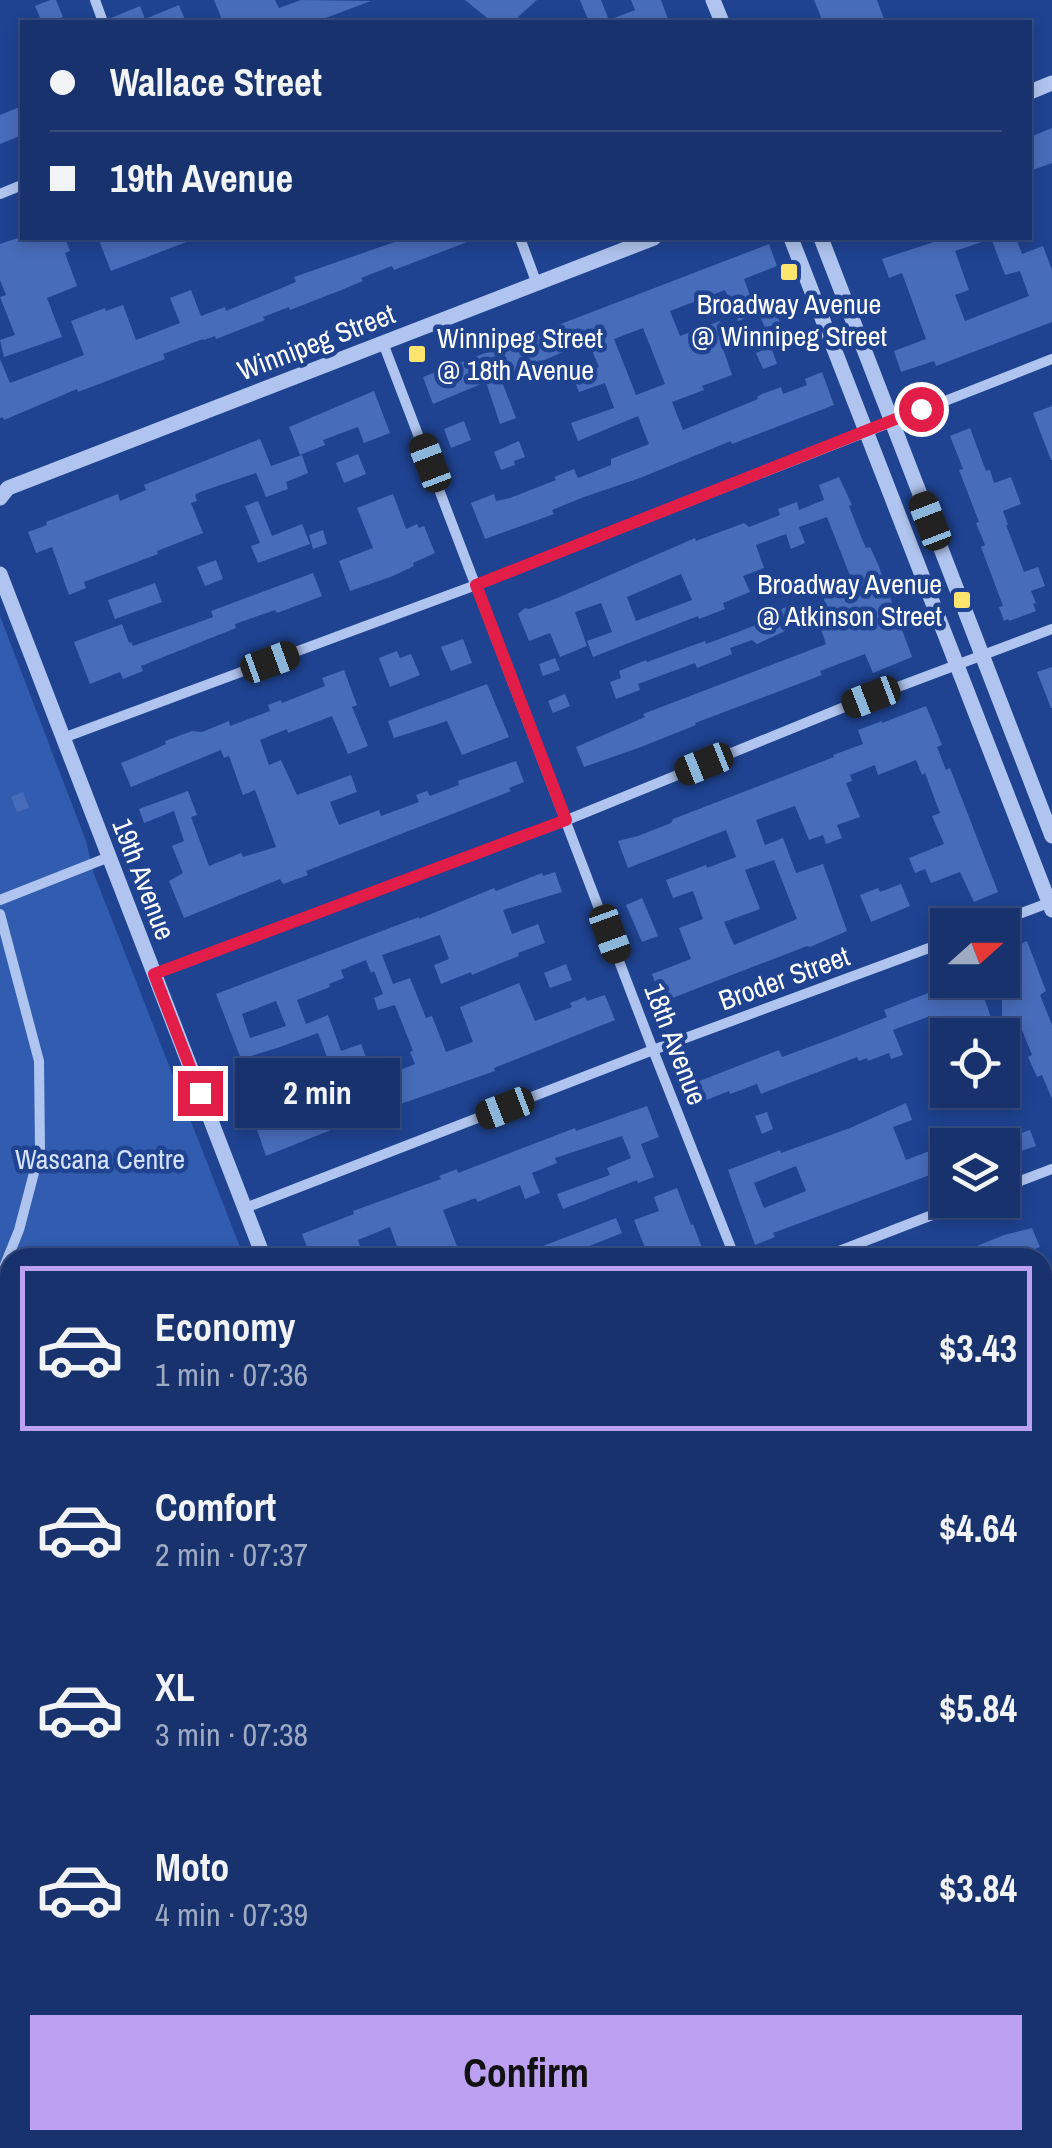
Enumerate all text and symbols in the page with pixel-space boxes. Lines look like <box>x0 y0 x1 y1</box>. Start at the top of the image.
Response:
text: Wallace Street <box>110 57 322 108</box>
text: 19th Avenue <box>110 153 293 204</box>
marker: Broadway Avenue @ Winnipeg Street <box>778 261 800 283</box>
place label: Broadway Avenue @ Winnipeg Street <box>691 285 887 355</box>
street label: Winnipeg Street <box>232 295 400 389</box>
place label: Winnipeg Street @ 18th Avenue <box>437 319 603 389</box>
marker: Winnipeg Street @ 18th Avenue <box>406 343 428 365</box>
route start <box>899 387 944 432</box>
car <box>405 430 455 496</box>
car <box>905 488 955 554</box>
place label: Broadway Avenue @ Atkinson Street <box>757 565 942 635</box>
marker: Broadway Avenue @ Atkinson Street <box>951 589 973 611</box>
car <box>237 638 303 686</box>
car <box>838 672 904 722</box>
car <box>671 739 737 789</box>
street label: 19th Avenue <box>103 813 185 945</box>
car <box>586 901 634 967</box>
north arrow <box>930 908 1020 998</box>
map controls <box>930 908 1020 1218</box>
street label: Broder Street <box>713 937 855 1019</box>
street label: 18th Avenue <box>635 978 717 1110</box>
button: locate <box>930 1018 1020 1108</box>
callout: 2 min <box>235 1058 400 1128</box>
route end <box>178 1071 223 1116</box>
text: 2 min <box>283 1071 352 1114</box>
car <box>472 1083 538 1133</box>
button: layers <box>930 1128 1020 1218</box>
park label: Wascana Centre <box>15 1140 185 1178</box>
text: Economy <box>155 1302 295 1353</box>
icon: car <box>35 1304 125 1394</box>
text: $3.43 <box>939 1323 1017 1374</box>
text: 1 min · 07:36 <box>155 1353 308 1396</box>
text: Comfort <box>155 1482 276 1533</box>
icon: car <box>35 1484 125 1574</box>
text: $4.64 <box>939 1503 1017 1554</box>
text: 2 min · 07:37 <box>155 1533 308 1576</box>
text: XL <box>155 1662 195 1713</box>
icon: car <box>35 1664 125 1754</box>
text: $5.84 <box>939 1683 1017 1734</box>
text: 3 min · 07:38 <box>155 1713 308 1756</box>
text: Moto <box>155 1842 229 1893</box>
icon: car <box>35 1844 125 1934</box>
text: $3.84 <box>939 1863 1017 1914</box>
text: 4 min · 07:39 <box>155 1893 308 1936</box>
button: Confirm <box>30 2015 1022 2130</box>

